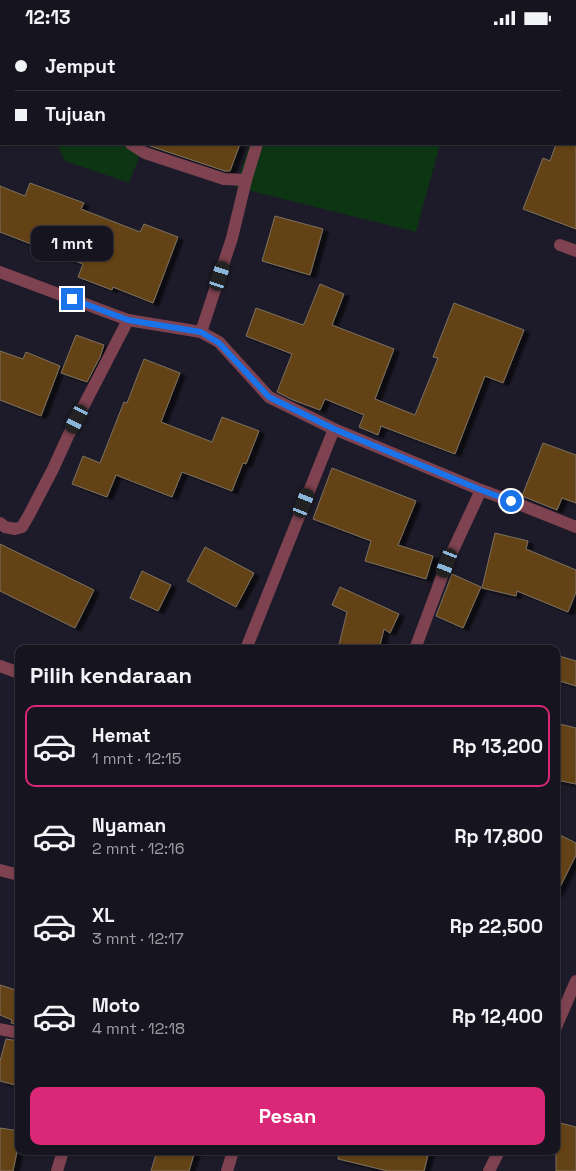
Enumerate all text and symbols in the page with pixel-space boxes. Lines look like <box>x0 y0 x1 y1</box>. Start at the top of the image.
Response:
text: 12:13 <box>25 5 71 30</box>
text: Jemput <box>45 54 116 79</box>
text: Tujuan <box>45 102 106 127</box>
callout: 1 mnt <box>31 227 113 261</box>
text: 1 mnt <box>51 233 93 254</box>
car <box>208 259 231 293</box>
route end <box>61 288 83 310</box>
car <box>63 402 90 436</box>
car <box>291 486 316 520</box>
route start <box>500 490 522 512</box>
car <box>434 546 459 580</box>
text: Pilih kendaraan <box>30 661 192 689</box>
text: Hemat <box>92 723 151 748</box>
icon: car <box>32 724 77 769</box>
text: Rp 13,200 <box>452 734 543 759</box>
text: 1 mnt · 12:15 <box>92 748 181 769</box>
text: Nyaman <box>92 813 166 838</box>
icon: car <box>32 814 77 859</box>
text: Rp 17,800 <box>455 824 543 849</box>
text: 2 mnt · 12:16 <box>92 838 185 859</box>
text: XL <box>92 903 115 928</box>
icon: car <box>32 904 77 949</box>
text: Rp 22,500 <box>450 914 543 939</box>
text: 3 mnt · 12:17 <box>92 928 184 949</box>
text: Moto <box>92 993 140 1018</box>
icon: car <box>32 994 77 1039</box>
text: Rp 12,400 <box>452 1004 543 1029</box>
text: 4 mnt · 12:18 <box>92 1018 185 1039</box>
button: Pesan <box>30 1087 545 1145</box>

